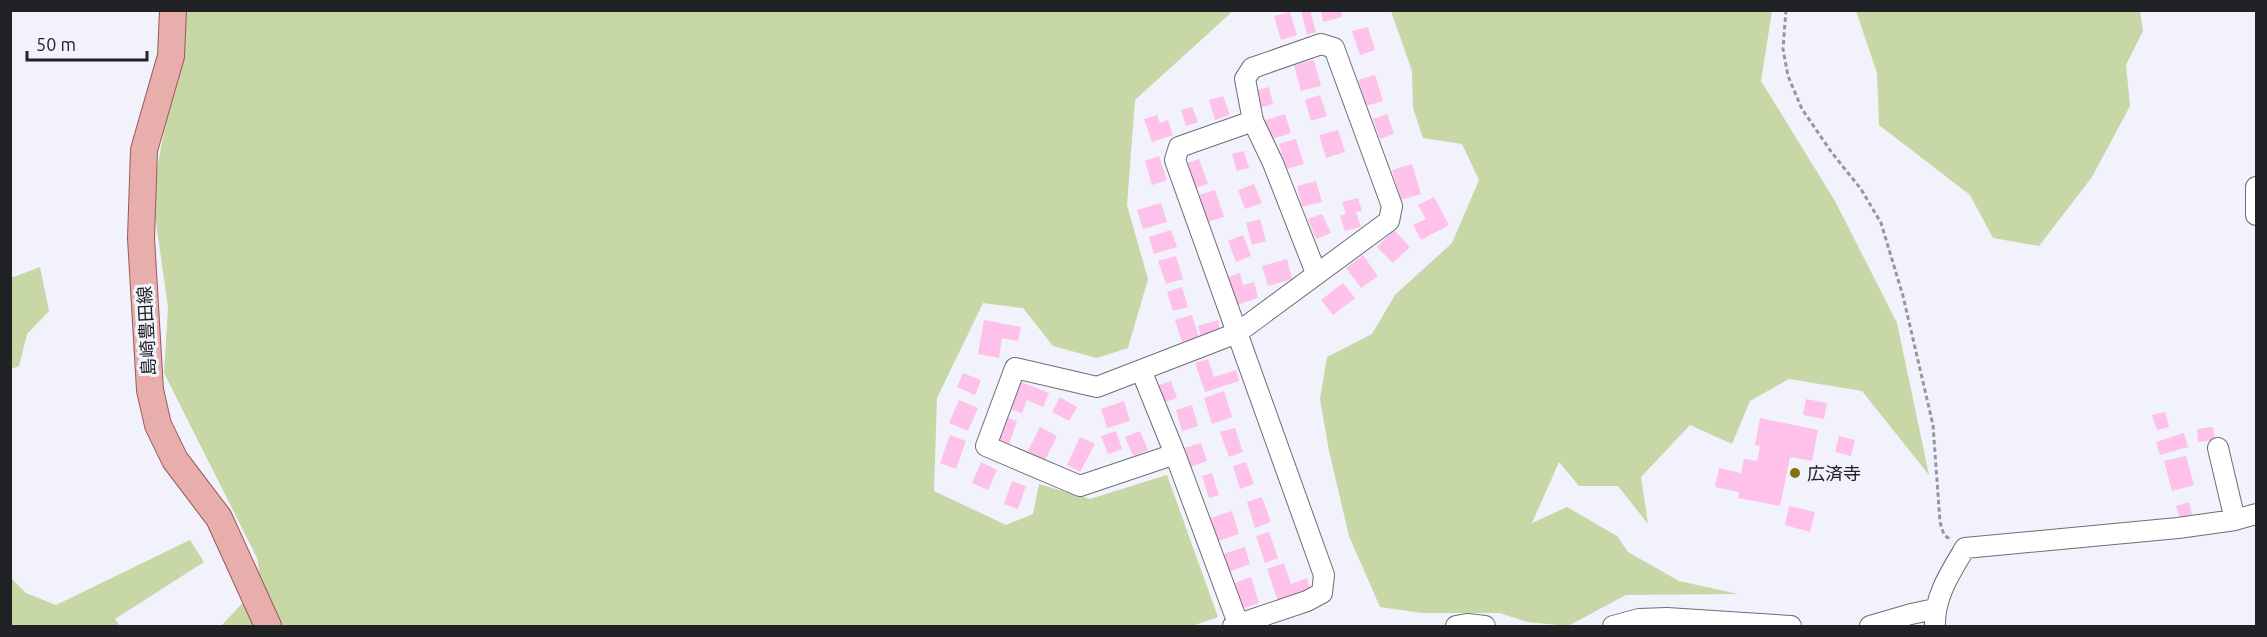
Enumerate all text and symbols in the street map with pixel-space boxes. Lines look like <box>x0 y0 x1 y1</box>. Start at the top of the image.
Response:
scale bar <box>27 24 147 62</box>
text: 50 m <box>36 34 76 54</box>
street label: 島崎豊田線 <box>134 286 158 376</box>
place label: 広済寺 <box>1807 463 1861 483</box>
marker: 広済寺 <box>1788 466 1802 480</box>

